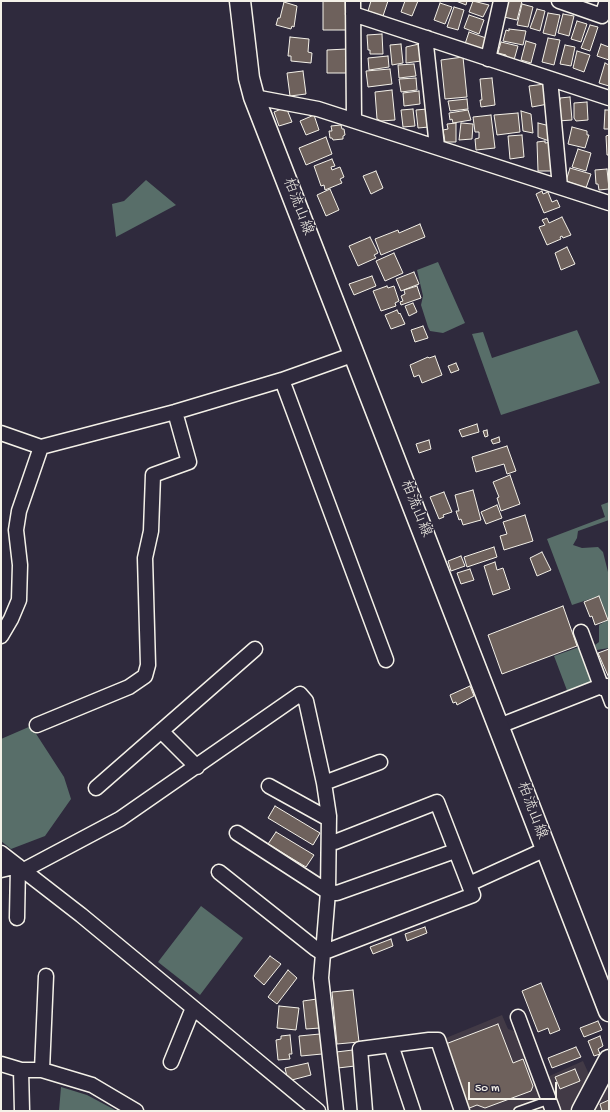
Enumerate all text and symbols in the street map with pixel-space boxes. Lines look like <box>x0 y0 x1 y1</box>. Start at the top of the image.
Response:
street label: 柏流山線 <box>278 176 316 238</box>
street label: 柏流山線 <box>395 478 435 540</box>
street label: 柏流山線 <box>512 780 550 842</box>
scale bar <box>470 1074 559 1100</box>
text: 50 m <box>475 1082 500 1096</box>

